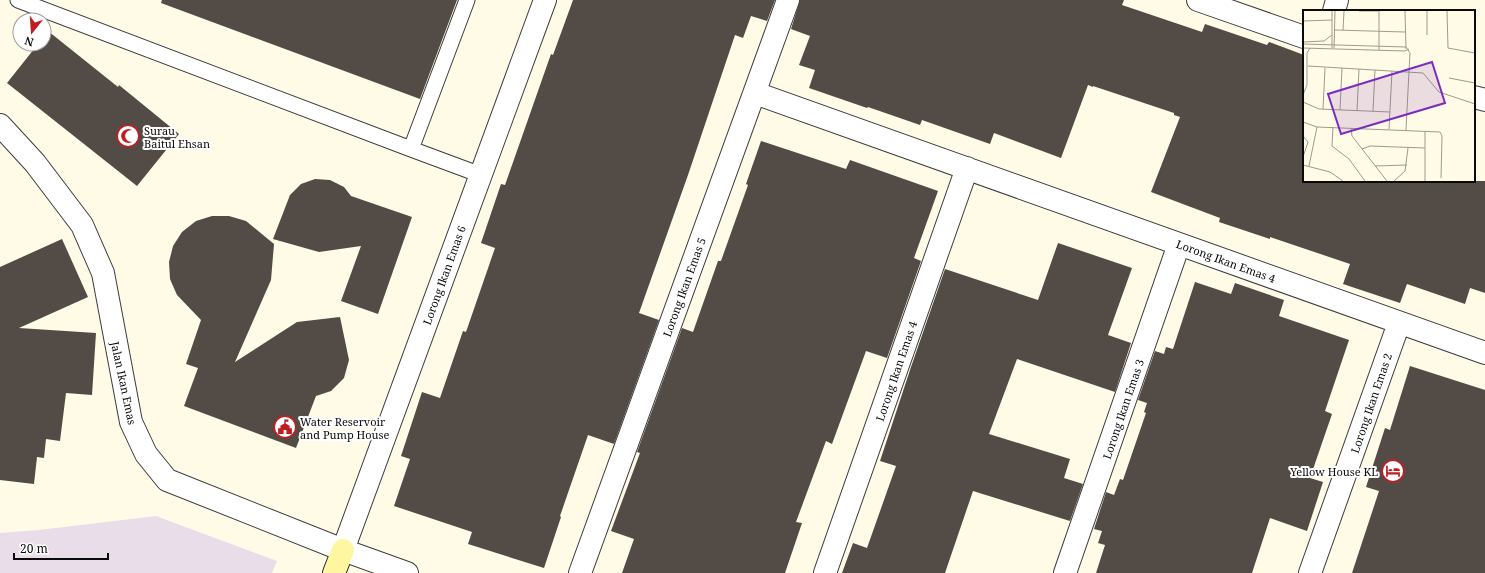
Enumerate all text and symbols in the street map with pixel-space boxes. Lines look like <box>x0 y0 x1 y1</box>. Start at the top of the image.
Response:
inset map <box>1303 10 1475 182</box>
north arrow <box>12 12 52 52</box>
text: N <box>22 34 35 50</box>
mosque icon: Surau Baitul Ehsan <box>115 123 141 149</box>
place label: Surau Baitul Ehsan <box>144 123 210 151</box>
street label: Lorong Ikan Emas 6 <box>419 223 469 327</box>
street label: Lorong Ikan Emas 5 <box>659 235 709 339</box>
street label: Lorong Ikan Emas 4 <box>1174 236 1278 286</box>
street label: Lorong Ikan Emas 4 <box>872 319 920 423</box>
street label: Jalan Ikan Emas <box>108 339 140 426</box>
street label: Lorong Ikan Emas 2 <box>1347 351 1395 455</box>
street label: Lorong Ikan Emas 3 <box>1099 357 1147 461</box>
public building icon: Water Reservoir and Pump House <box>272 414 298 440</box>
place label: Water Reservoir and Pump House <box>300 414 390 442</box>
hotel icon: Yellow House KL <box>1380 458 1406 484</box>
place label: Yellow House KL <box>1289 464 1378 479</box>
scale bar <box>14 535 108 561</box>
text: 20 m <box>20 540 48 557</box>

